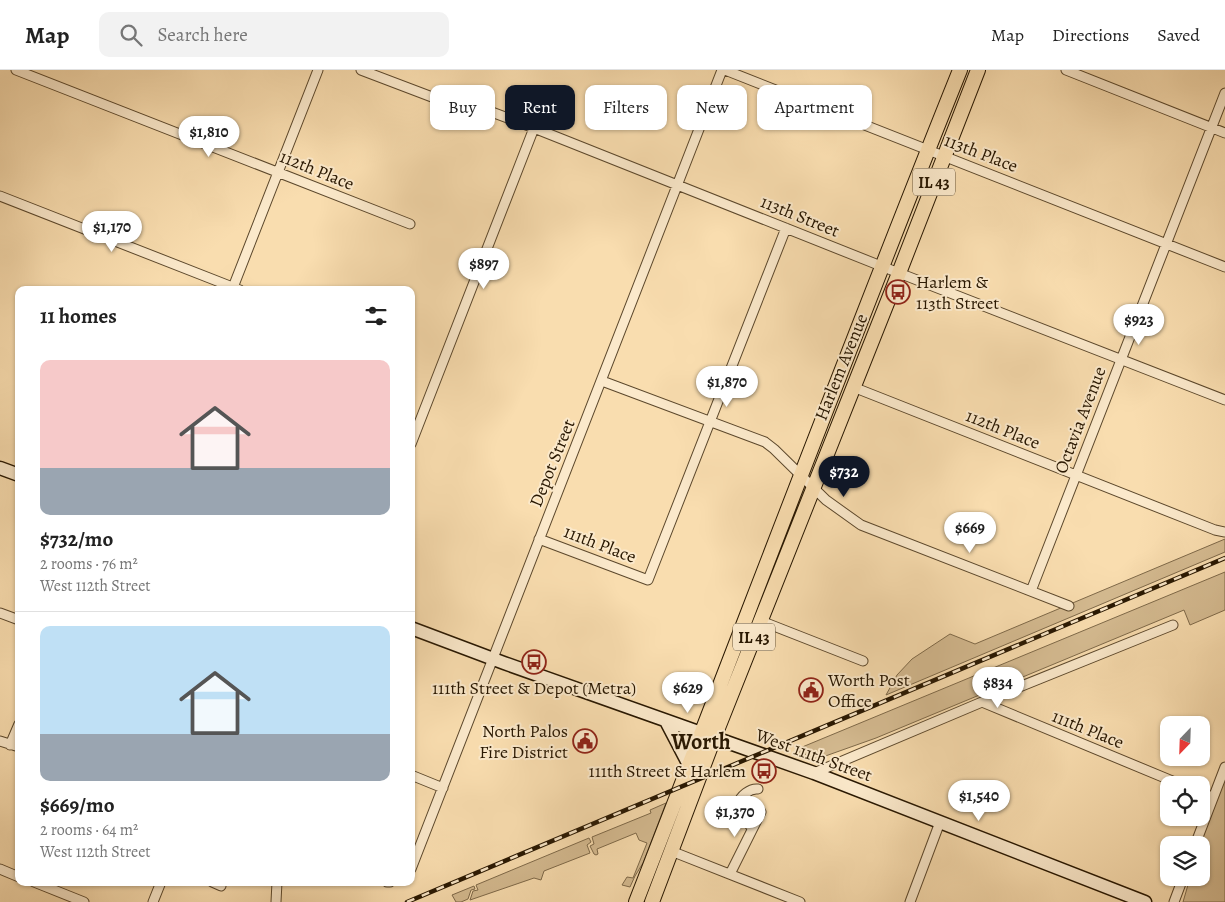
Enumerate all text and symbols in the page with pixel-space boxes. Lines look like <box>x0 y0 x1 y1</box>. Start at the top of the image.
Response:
search box <box>99 12 449 57</box>
text: Map <box>25 19 69 51</box>
icon: search <box>117 21 145 49</box>
text: Search here <box>157 22 248 48</box>
text: Map <box>991 23 1024 47</box>
text: Directions <box>1052 23 1129 47</box>
text: Saved <box>1157 23 1200 47</box>
chip: Buy <box>430 85 495 130</box>
chip: Rent <box>505 85 575 130</box>
chip: Filters <box>585 85 667 130</box>
chip: New <box>677 85 747 130</box>
chip: Apartment <box>757 85 872 130</box>
pin: $1,810 <box>168 116 250 158</box>
text: $1,810 <box>190 121 228 143</box>
street label: 113th Place <box>941 128 1021 178</box>
street label: 112th Place <box>276 144 358 196</box>
road number: IL 43 <box>913 168 955 195</box>
street label: 113th Street <box>757 189 843 243</box>
pin: $1,170 <box>71 210 153 253</box>
text: $1,170 <box>93 216 131 238</box>
pin: $897 <box>454 248 514 290</box>
text: $897 <box>469 253 499 275</box>
place label: Harlem & 113th Street <box>916 270 999 315</box>
bus stop icon: Harlem & 113th Street <box>885 279 911 305</box>
text: 11 homes <box>40 302 117 330</box>
icon: filters <box>362 302 390 330</box>
pin: $923 <box>1109 304 1169 346</box>
text: $923 <box>1124 309 1154 331</box>
street label: Harlem Avenue <box>809 310 873 424</box>
street label: Octavia Avenue <box>1049 363 1111 477</box>
pin: $1,870 <box>686 366 768 408</box>
text: $1,870 <box>707 371 747 393</box>
icon: home <box>170 393 260 483</box>
street label: 112th Place <box>962 403 1044 455</box>
street label: Depot Street <box>523 415 581 511</box>
pin: $732 <box>814 456 874 498</box>
text: $732 <box>830 461 858 483</box>
pin: $669 <box>940 512 1000 554</box>
text: $669 <box>955 517 985 539</box>
street label: 111th Place <box>560 519 640 569</box>
text: $732/mo <box>40 525 113 553</box>
text: 2 rooms · 76 m² <box>40 553 138 575</box>
text: West 112th Street <box>40 575 151 597</box>
road number: IL 43 <box>733 624 775 650</box>
bus stop icon: 111th Street & Depot (Metra) <box>521 649 547 675</box>
icon: home <box>170 658 260 748</box>
pin: $834 <box>968 666 1028 709</box>
place label: Worth Post Office <box>827 668 910 713</box>
pin: $629 <box>658 672 718 714</box>
text: $834 <box>983 672 1013 694</box>
place label: 111th Street & Depot (Metra) <box>432 676 636 700</box>
text: $629 <box>673 677 703 699</box>
public building icon: Worth Post Office <box>798 677 824 703</box>
street label: 111th Place <box>1048 704 1128 754</box>
north arrow <box>1160 716 1210 766</box>
map controls <box>1160 716 1210 886</box>
place label: North Palos Fire District <box>479 719 568 764</box>
street label: West 111th Street <box>752 723 876 787</box>
district label: Worth <box>670 727 731 757</box>
public building icon: North Palos Fire District <box>572 728 598 754</box>
bus stop icon: 111th Street & Harlem <box>751 758 777 784</box>
place label: 111th Street & Harlem <box>589 759 746 783</box>
button: locate <box>1160 776 1210 826</box>
pin: $1,540 <box>938 780 1020 822</box>
text: $1,540 <box>959 785 999 807</box>
text: $669/mo <box>40 791 114 819</box>
pin: $1,370 <box>694 796 776 838</box>
text: $1,370 <box>715 801 755 823</box>
text: 2 rooms · 64 m² <box>40 819 138 841</box>
button: layers <box>1160 836 1210 886</box>
text: West 112th Street <box>40 841 151 863</box>

